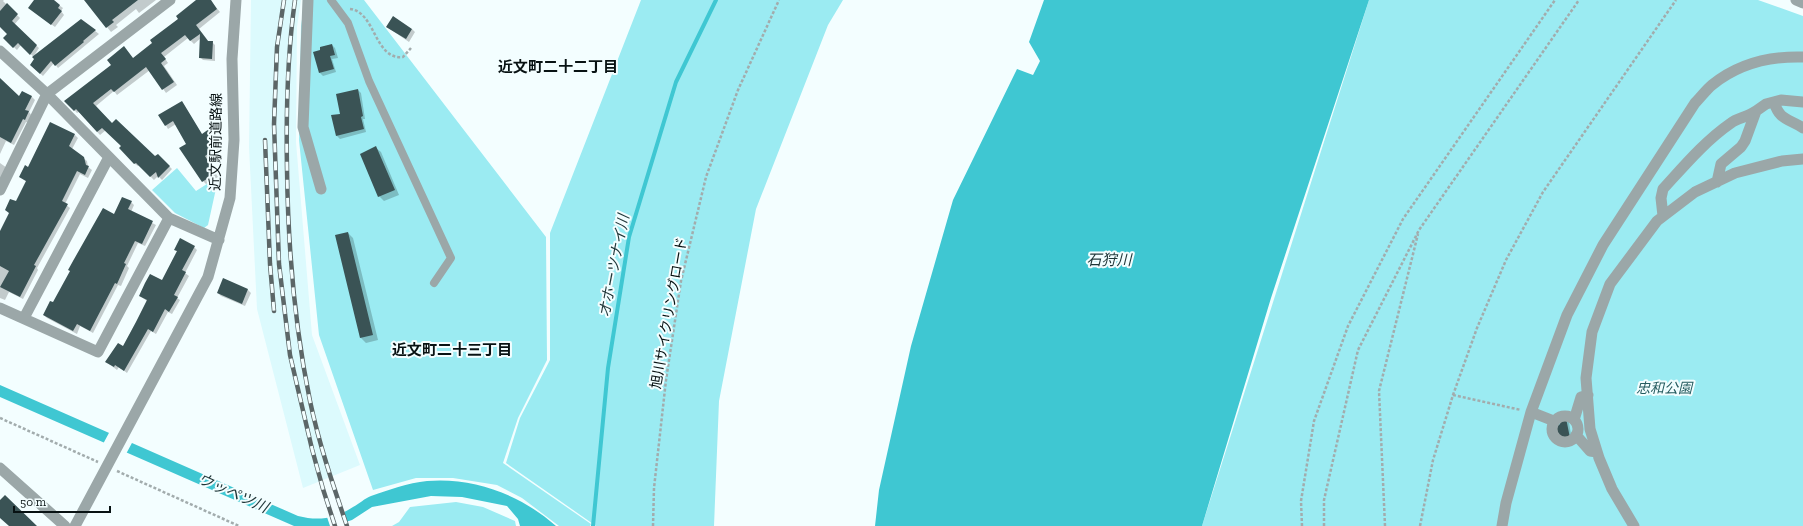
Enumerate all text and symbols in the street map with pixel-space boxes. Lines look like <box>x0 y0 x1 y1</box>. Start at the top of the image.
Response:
district label: 近文町二十二丁目 <box>498 58 618 76</box>
street label: 近文駅前道路線 <box>207 93 225 191</box>
water label: オホーツナイ川 <box>595 211 633 319</box>
street label: 旭川サイクリングロード <box>647 236 691 390</box>
water label: 石狩川 <box>1086 251 1133 269</box>
district label: 近文町二十三丁目 <box>392 341 512 359</box>
park label: 忠和公園 <box>1636 380 1694 397</box>
water label: ウッペツ川 <box>195 470 273 517</box>
scale bar <box>14 488 110 514</box>
text: 50 m <box>20 495 47 509</box>

